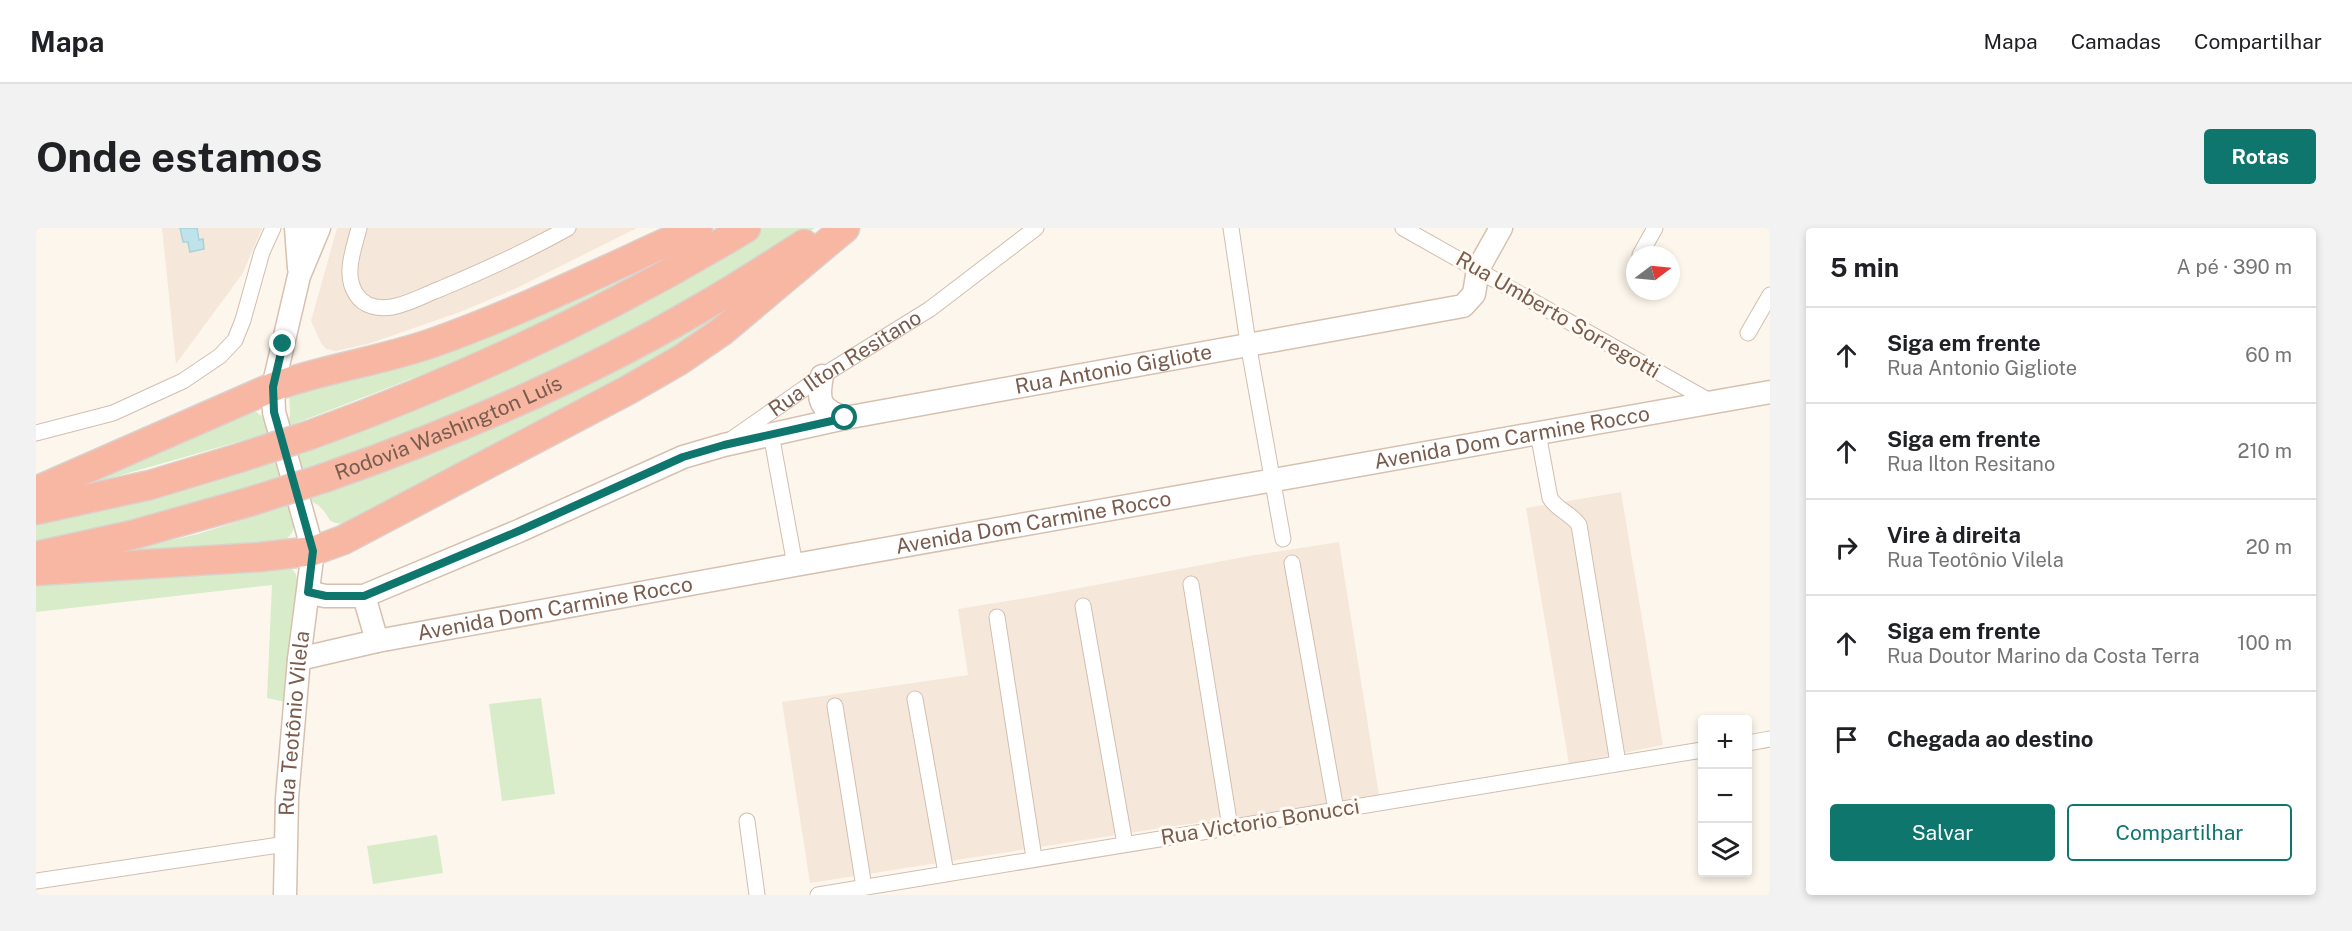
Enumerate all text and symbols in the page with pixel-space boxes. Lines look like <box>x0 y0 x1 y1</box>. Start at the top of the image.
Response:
text: Mapa <box>30 25 104 58</box>
text: Mapa <box>1984 29 2038 54</box>
text: Camadas <box>2071 29 2161 54</box>
text: Compartilhar <box>2194 29 2322 54</box>
button: Rotas <box>2204 129 2316 184</box>
text: Onde estamos <box>36 132 322 181</box>
street label: Rua Umberto Sorregotti <box>1452 246 1665 383</box>
north arrow <box>1626 246 1680 300</box>
text: 5 min <box>1830 252 1899 283</box>
text: A pé · 390 m <box>2176 255 2292 279</box>
street label: Rua Ilton Resitano <box>764 305 926 422</box>
route end <box>269 330 295 356</box>
text: Siga em frente <box>1887 330 2041 356</box>
street label: Rua Antonio Gigliote <box>1013 339 1214 399</box>
icon: ahead <box>1830 339 1863 372</box>
text: 60 m <box>2245 343 2292 367</box>
text: Rua Antonio Gigliote <box>1887 356 2077 380</box>
street label: Rodovia Washington Luís <box>331 370 566 485</box>
street label: Avenida Dom Carmine Rocco <box>1372 401 1652 474</box>
route start <box>831 404 857 430</box>
text: Siga em frente <box>1887 426 2041 452</box>
icon: ahead <box>1830 435 1863 468</box>
text: 210 m <box>2238 439 2292 463</box>
text: Rua Ilton Resitano <box>1887 452 2055 476</box>
street label: Avenida Dom Carmine Rocco <box>894 486 1173 559</box>
text: Vire à direita <box>1887 522 2021 548</box>
icon: right <box>1830 531 1863 564</box>
text: 20 m <box>2246 535 2292 559</box>
text: Rua Teotônio Vilela <box>1887 548 2064 572</box>
street label: Avenida Dom Carmine Rocco <box>415 571 695 645</box>
text: Siga em frente <box>1887 618 2041 644</box>
icon: ahead <box>1830 627 1863 660</box>
street label: Rua Teotônio Vilela <box>274 629 315 816</box>
text: 100 m <box>2237 631 2292 655</box>
text: Rua Doutor Marino da Costa Terra <box>1887 644 2200 668</box>
map controls <box>1698 715 1752 877</box>
button: + <box>1698 715 1752 769</box>
icon: arrive <box>1830 723 1863 756</box>
text: Chegada ao destino <box>1887 726 2093 752</box>
button: − <box>1698 769 1752 823</box>
street label: Rua Victorio Bonucci <box>1159 793 1361 850</box>
button: Salvar <box>1830 804 2055 861</box>
button: Compartilhar <box>2067 804 2292 861</box>
button: layers <box>1698 823 1752 877</box>

